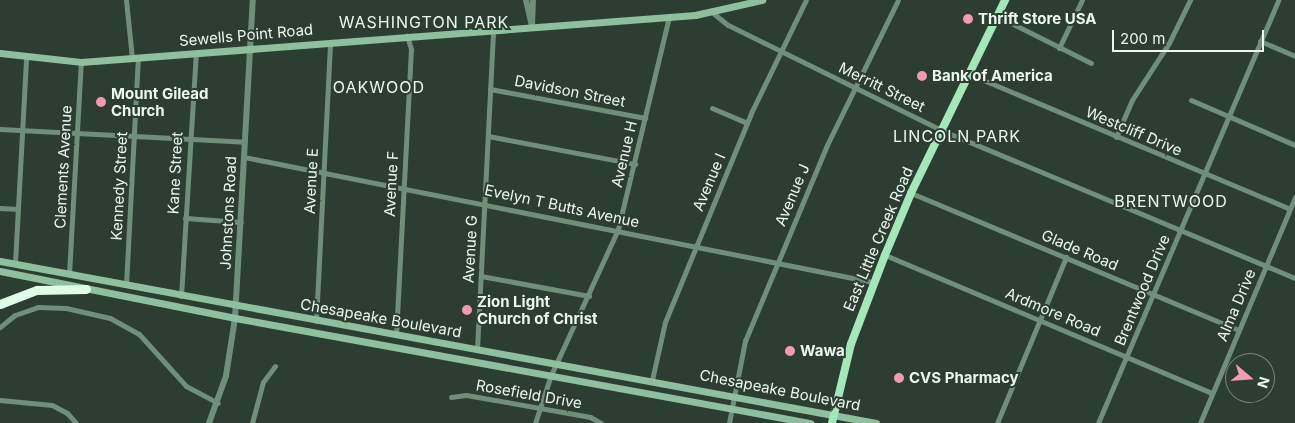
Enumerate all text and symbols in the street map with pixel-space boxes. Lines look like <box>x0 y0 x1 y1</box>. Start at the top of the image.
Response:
place label: Thrift Store USA <box>978 10 1096 28</box>
district label: WASHINGTON PARK <box>337 12 511 32</box>
marker: Thrift Store USA <box>962 13 974 25</box>
street label: Sewells Point Road <box>178 20 314 50</box>
scale bar <box>1115 20 1268 52</box>
text: 200 m <box>1120 29 1165 48</box>
street label: Merritt Street <box>836 58 928 116</box>
place label: Bank of America <box>932 67 1053 85</box>
marker: Bank of America <box>916 70 928 82</box>
street label: Davidson Street <box>513 71 627 111</box>
district label: OAKWOOD <box>332 77 426 97</box>
place label: Mount Gilead Church <box>111 84 209 119</box>
marker: Mount Gilead Church <box>95 96 107 108</box>
street label: Westcliff Drive <box>1083 103 1185 159</box>
street label: Clements Avenue <box>51 105 75 229</box>
street label: Avenue H <box>608 119 640 189</box>
district label: LINCOLN PARK <box>891 126 1023 146</box>
street label: Kennedy Street <box>107 131 131 241</box>
street label: Kane Street <box>164 131 186 215</box>
street label: Avenue E <box>300 148 322 214</box>
street label: Avenue I <box>689 150 729 214</box>
street label: Avenue F <box>380 151 402 217</box>
street label: Johnstons Road <box>216 156 240 270</box>
street label: Avenue J <box>771 161 813 229</box>
street label: East Little Creek Road <box>839 164 917 314</box>
street label: Evelyn T Butts Avenue <box>483 181 641 231</box>
district label: BRENTWOOD <box>1113 191 1229 211</box>
street label: Avenue G <box>459 215 481 283</box>
street label: Glade Road <box>1039 226 1121 274</box>
street label: Brentwood Drive <box>1111 232 1173 348</box>
street label: Alma Drive <box>1213 266 1259 344</box>
street label: Ardmore Road <box>1003 284 1103 340</box>
place label: Zion Light Church of Christ <box>477 292 598 327</box>
street label: Chesapeake Boulevard <box>299 295 463 341</box>
marker: Zion Light Church of Christ <box>461 304 473 316</box>
place label: Wawa <box>800 342 845 360</box>
marker: Wawa <box>784 345 796 357</box>
north arrow <box>1225 353 1275 403</box>
street label: Chesapeake Boulevard <box>698 366 862 414</box>
place label: CVS Pharmacy <box>909 369 1019 387</box>
marker: CVS Pharmacy <box>893 372 905 384</box>
text: N <box>1254 375 1274 390</box>
street label: Rosefield Drive <box>475 376 583 412</box>

